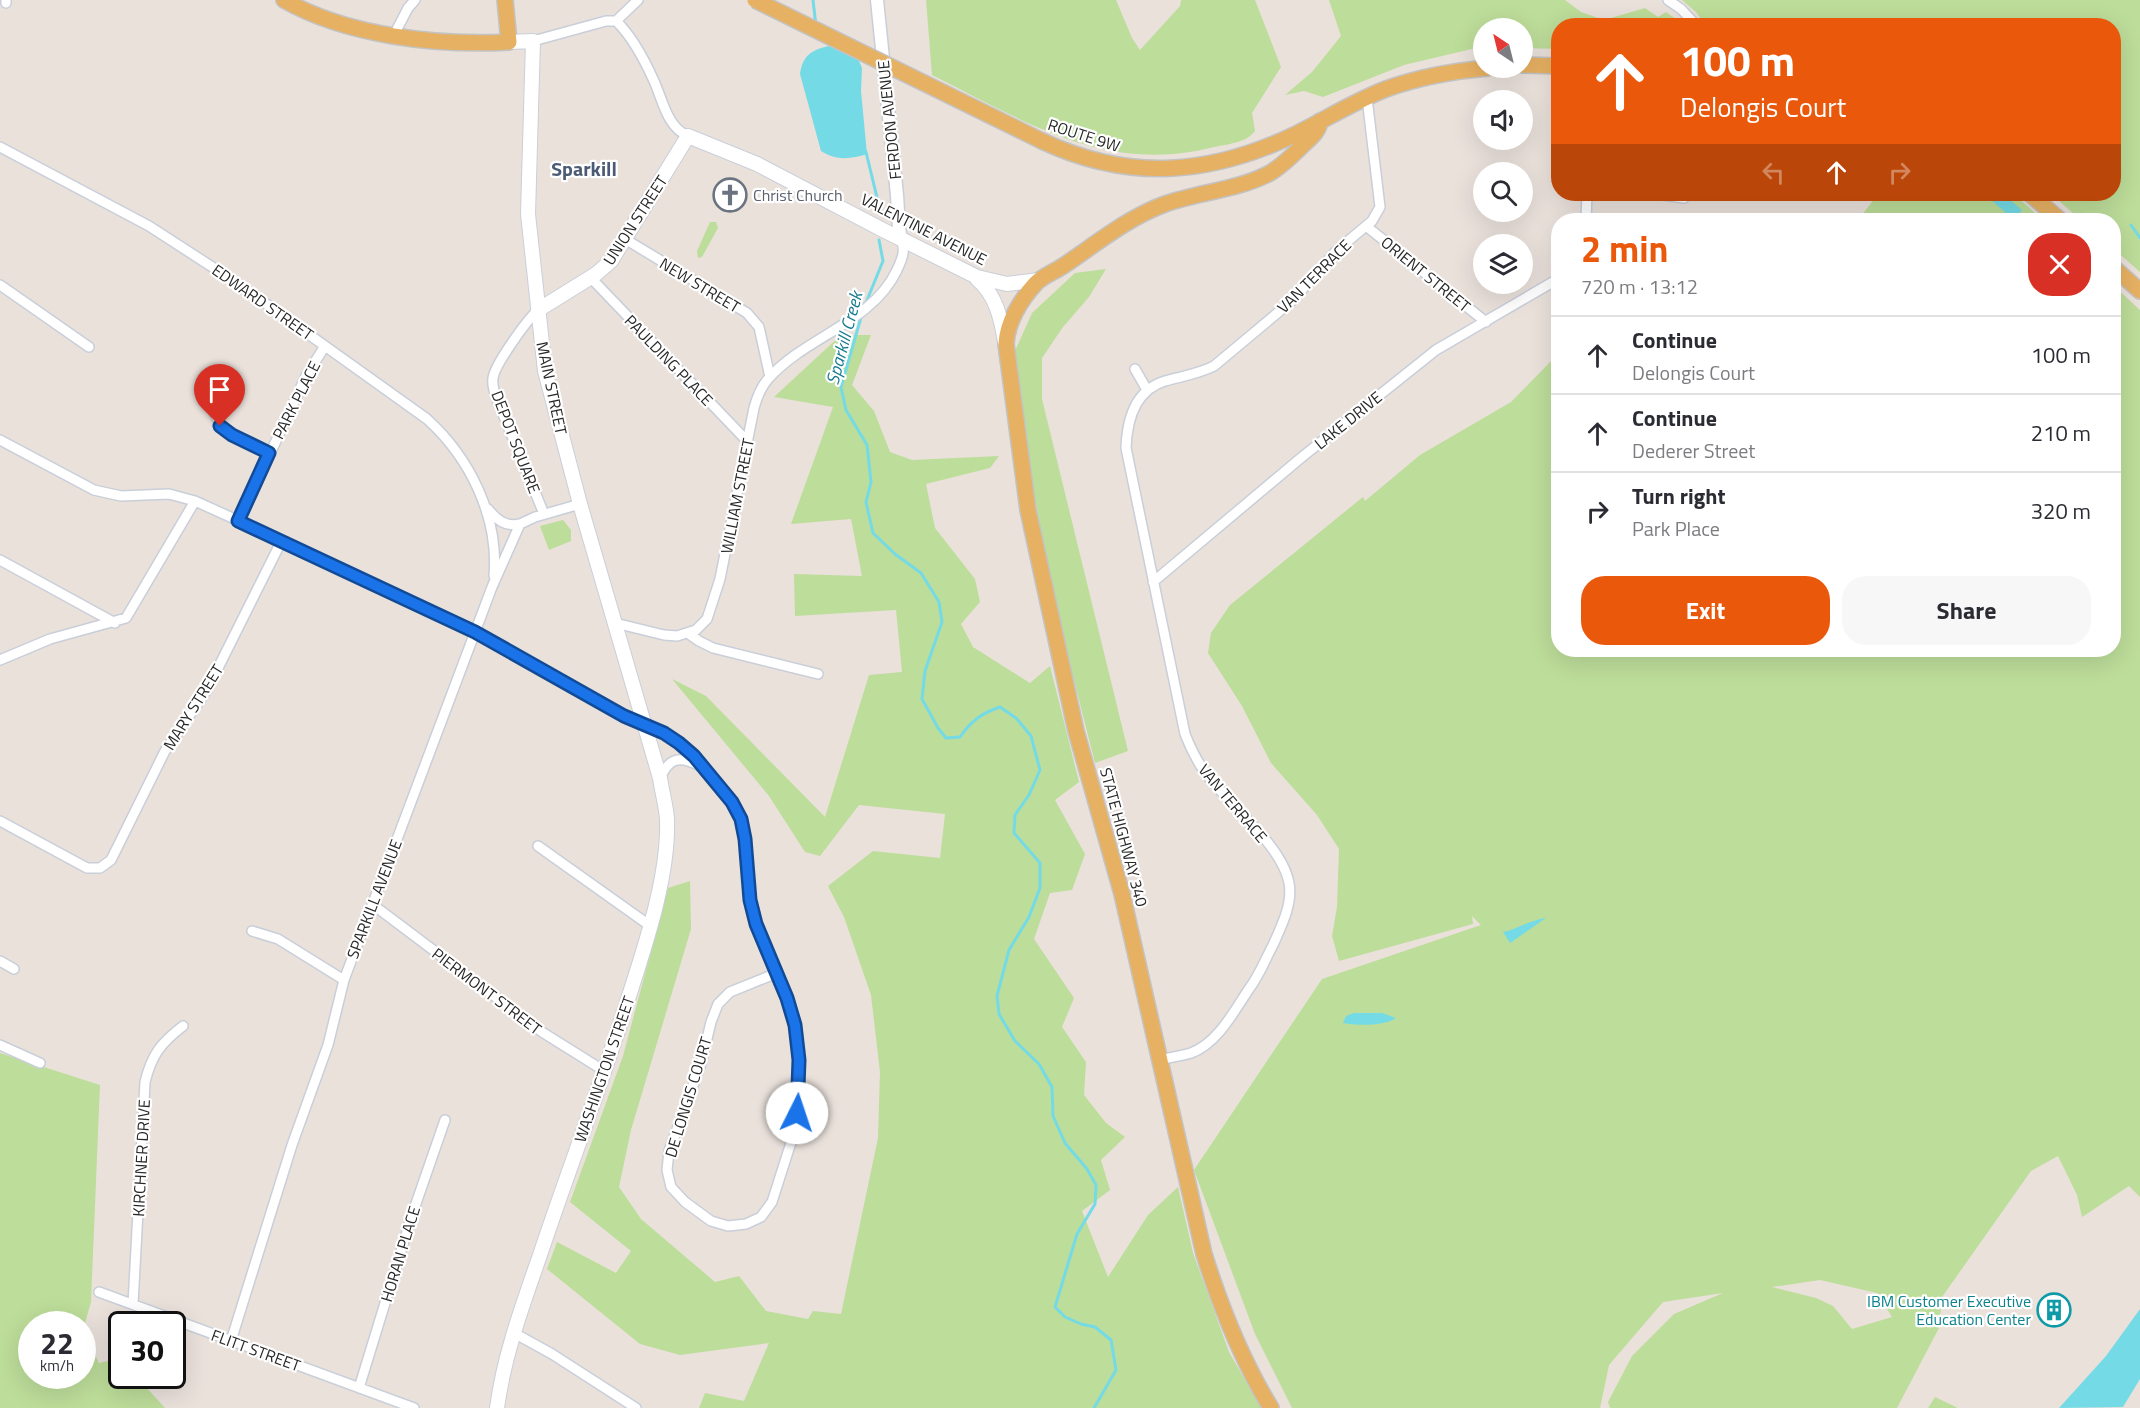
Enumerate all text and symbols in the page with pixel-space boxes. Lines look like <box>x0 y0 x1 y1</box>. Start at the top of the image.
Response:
north arrow <box>1473 18 1533 78</box>
map controls <box>1473 18 1533 294</box>
text: 100 m <box>1680 28 1795 92</box>
icon: ahead <box>1581 42 1659 120</box>
street label: FERDON AVENUE <box>871 59 907 181</box>
text: Delongis Court <box>1680 86 1846 127</box>
button: sound <box>1473 90 1533 150</box>
street label: ROUTE 9W <box>1045 112 1123 158</box>
district label: Sparkill <box>551 153 617 184</box>
icon: left <box>1757 156 1790 189</box>
icon: ahead <box>1820 156 1853 189</box>
icon: right <box>1883 156 1916 189</box>
button: search <box>1473 162 1533 222</box>
street label: UNION STREET <box>597 170 673 270</box>
church icon: Christ Church <box>712 177 748 213</box>
place label: Christ Church <box>753 183 843 207</box>
street label: VALENTINE AVENUE <box>857 187 991 271</box>
text: 2 min <box>1581 221 1668 276</box>
street label: ORIENT STREET <box>1376 230 1476 318</box>
street label: VAN TERRACE <box>1271 233 1357 319</box>
button: close <box>2028 233 2091 296</box>
button: layers <box>1473 234 1533 294</box>
street label: NEW STREET <box>655 251 745 319</box>
street label: EDWARD STREET <box>207 258 319 346</box>
text: 720 m · 13:12 <box>1581 271 1698 302</box>
water label: Sparkill Creek <box>819 287 870 387</box>
street label: PAULDING PLACE <box>619 309 719 411</box>
text: Continue <box>1632 323 1717 357</box>
text: 100 m <box>2031 338 2091 372</box>
street label: MAIN STREET <box>530 339 574 437</box>
icon: ahead <box>1581 339 1614 372</box>
street label: PARK PLACE <box>266 357 326 443</box>
text: Delongis Court <box>1632 357 1755 388</box>
pin <box>194 364 245 426</box>
icon: arrive <box>203 373 236 406</box>
street label: LAKE DRIVE <box>1309 385 1387 455</box>
street label: DEPOT SQUARE <box>485 387 547 497</box>
text: Continue <box>1632 401 1717 435</box>
text: 210 m <box>2031 416 2091 450</box>
icon: ahead <box>1581 417 1614 450</box>
text: Dederer Street <box>1632 435 1755 466</box>
street label: WILLIAM STREET <box>714 436 760 556</box>
text: Turn right <box>1632 479 1726 513</box>
text: 320 m <box>2031 494 2091 528</box>
icon: right <box>1581 495 1614 528</box>
text: Park Place <box>1632 513 1720 544</box>
button: Exit <box>1581 576 1830 645</box>
button: Share <box>1842 576 2091 645</box>
street label: MARY STREET <box>157 659 229 755</box>
street label: VAN TERRACE <box>1193 758 1273 848</box>
street label: STATE HIGHWAY 340 <box>1094 765 1154 909</box>
street label: SPARKILL AVENUE <box>340 836 408 962</box>
street label: PIERMONT STREET <box>427 942 547 1041</box>
street label: WASHINGTON STREET <box>568 992 641 1145</box>
street label: DE LONGIS COURT <box>658 1033 718 1160</box>
position arrow <box>765 1081 829 1145</box>
street label: KIRCHNER DRIVE <box>126 1098 156 1217</box>
street label: HORAN PLACE <box>374 1203 426 1305</box>
place label: IBM Customer Executive Education Center <box>1867 1289 2031 1331</box>
building icon: IBM Customer Executive Education Center <box>2036 1292 2072 1328</box>
speed limit sign: 30 <box>108 1311 186 1389</box>
text: 22 <box>40 1320 74 1366</box>
street label: FLITT STREET <box>208 1323 305 1377</box>
text: km/h <box>40 1354 74 1377</box>

